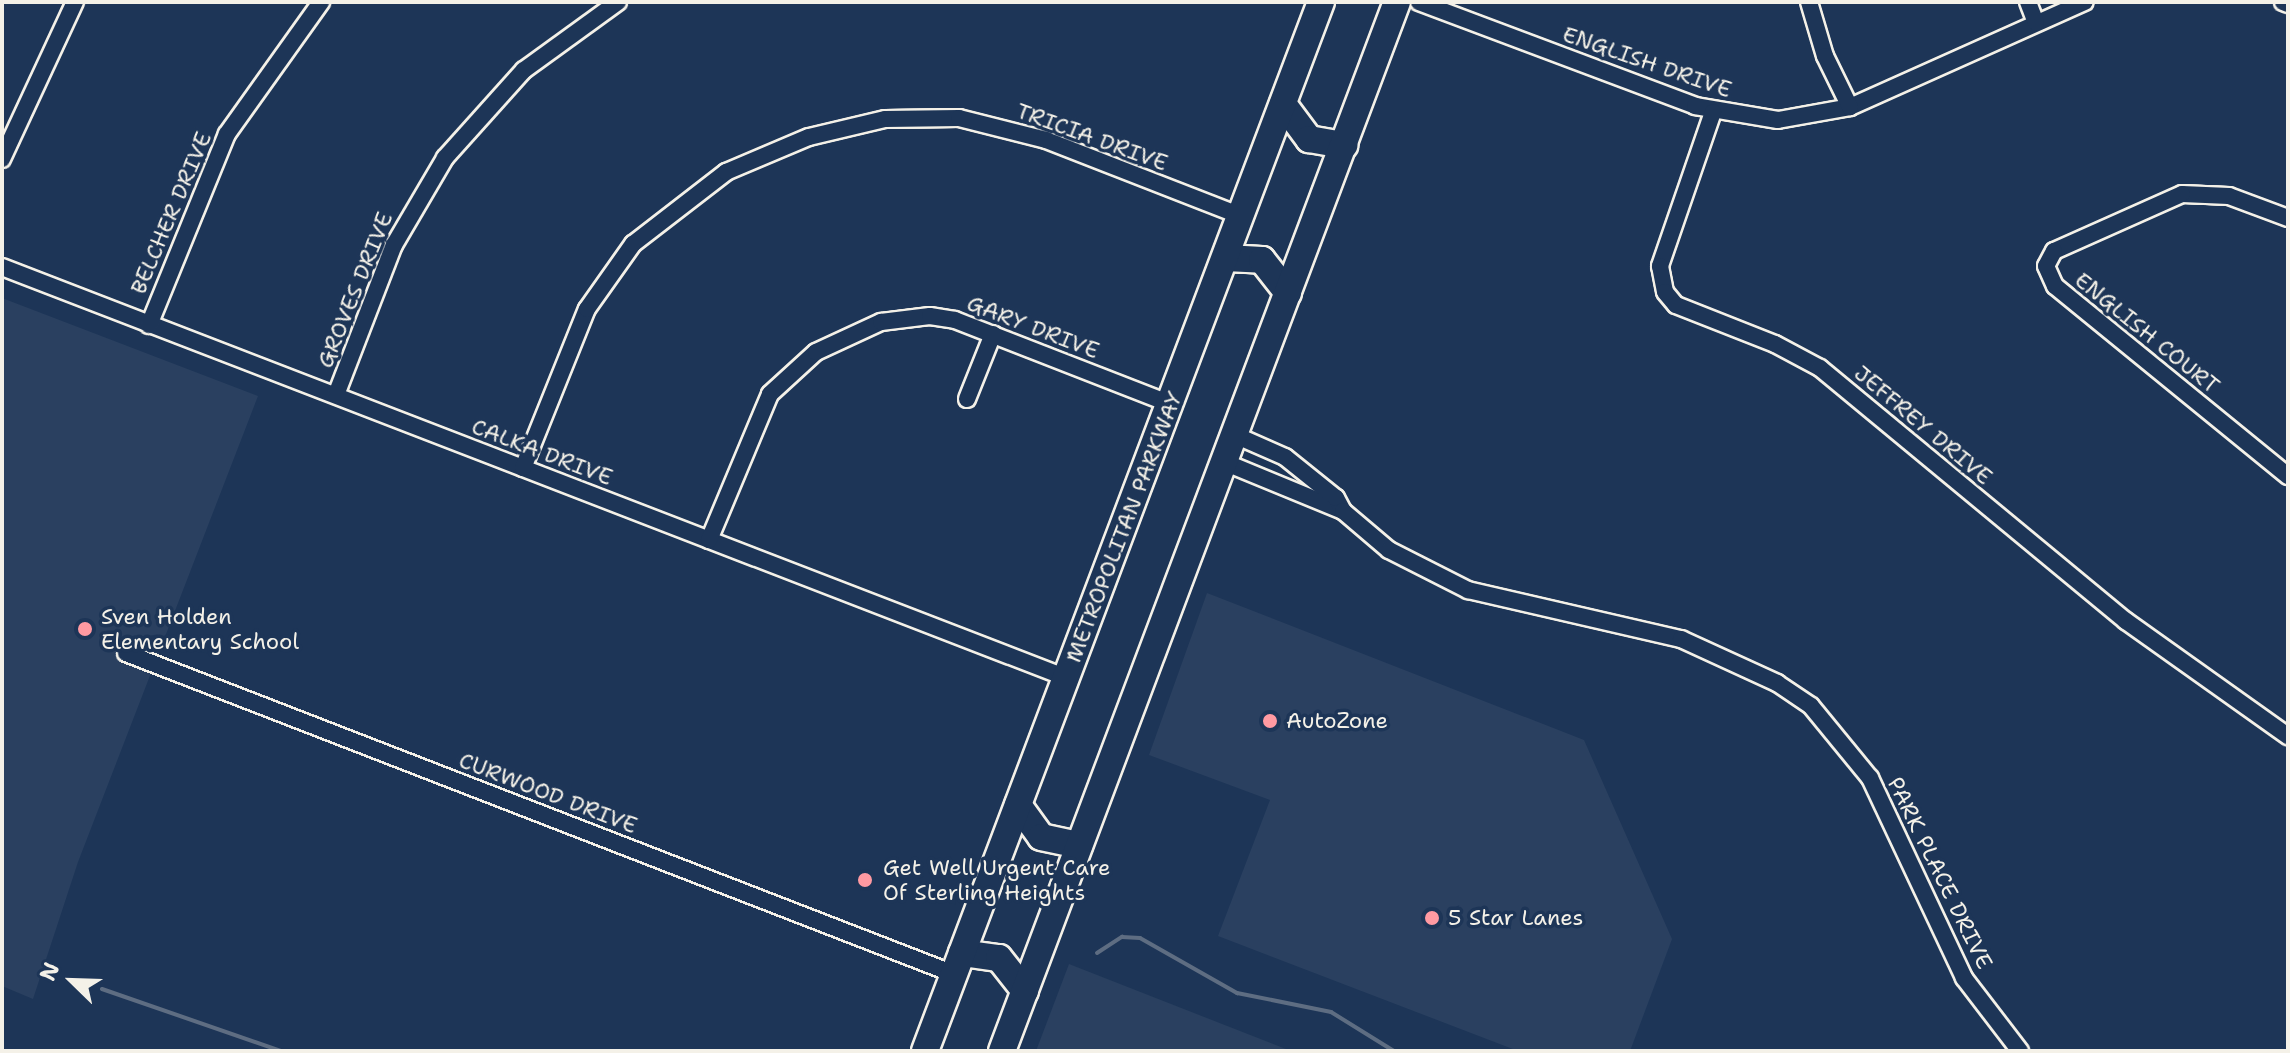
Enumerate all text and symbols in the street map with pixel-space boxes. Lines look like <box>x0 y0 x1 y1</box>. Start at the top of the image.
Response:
street label: ENGLISH DRIVE <box>1559 21 1735 103</box>
street label: TRICIA DRIVE <box>1013 97 1171 177</box>
street label: BELCHER DRIVE <box>125 128 217 298</box>
street label: GROVES DRIVE <box>312 208 398 372</box>
street label: ENGLISH COURT <box>2069 267 2225 399</box>
street label: GARY DRIVE <box>963 290 1103 364</box>
street label: JEFFREY DRIVE <box>1849 360 1997 490</box>
street label: METROPOLITAN PARKWAY <box>1060 388 1188 666</box>
street label: CALKA DRIVE <box>468 413 616 491</box>
place label: Sven Holden Elementary School <box>101 603 299 654</box>
marker: Sven Holden Elementary School <box>76 620 94 638</box>
place label: AutoZone <box>1286 708 1388 734</box>
marker: AutoZone <box>1261 712 1279 730</box>
street label: CURWOOD DRIVE <box>455 747 641 839</box>
street label: PARK PLACE DRIVE <box>1882 773 1998 973</box>
place label: Get Well Urgent Care Of Sterling Heights <box>883 854 1110 906</box>
marker: Get Well Urgent Care Of Sterling Heights <box>854 869 876 891</box>
place label: 5 Star Lanes <box>1448 905 1583 931</box>
marker: 5 Star Lanes <box>1423 909 1441 927</box>
north arrow <box>32 941 112 1021</box>
text: N <box>33 958 66 985</box>

